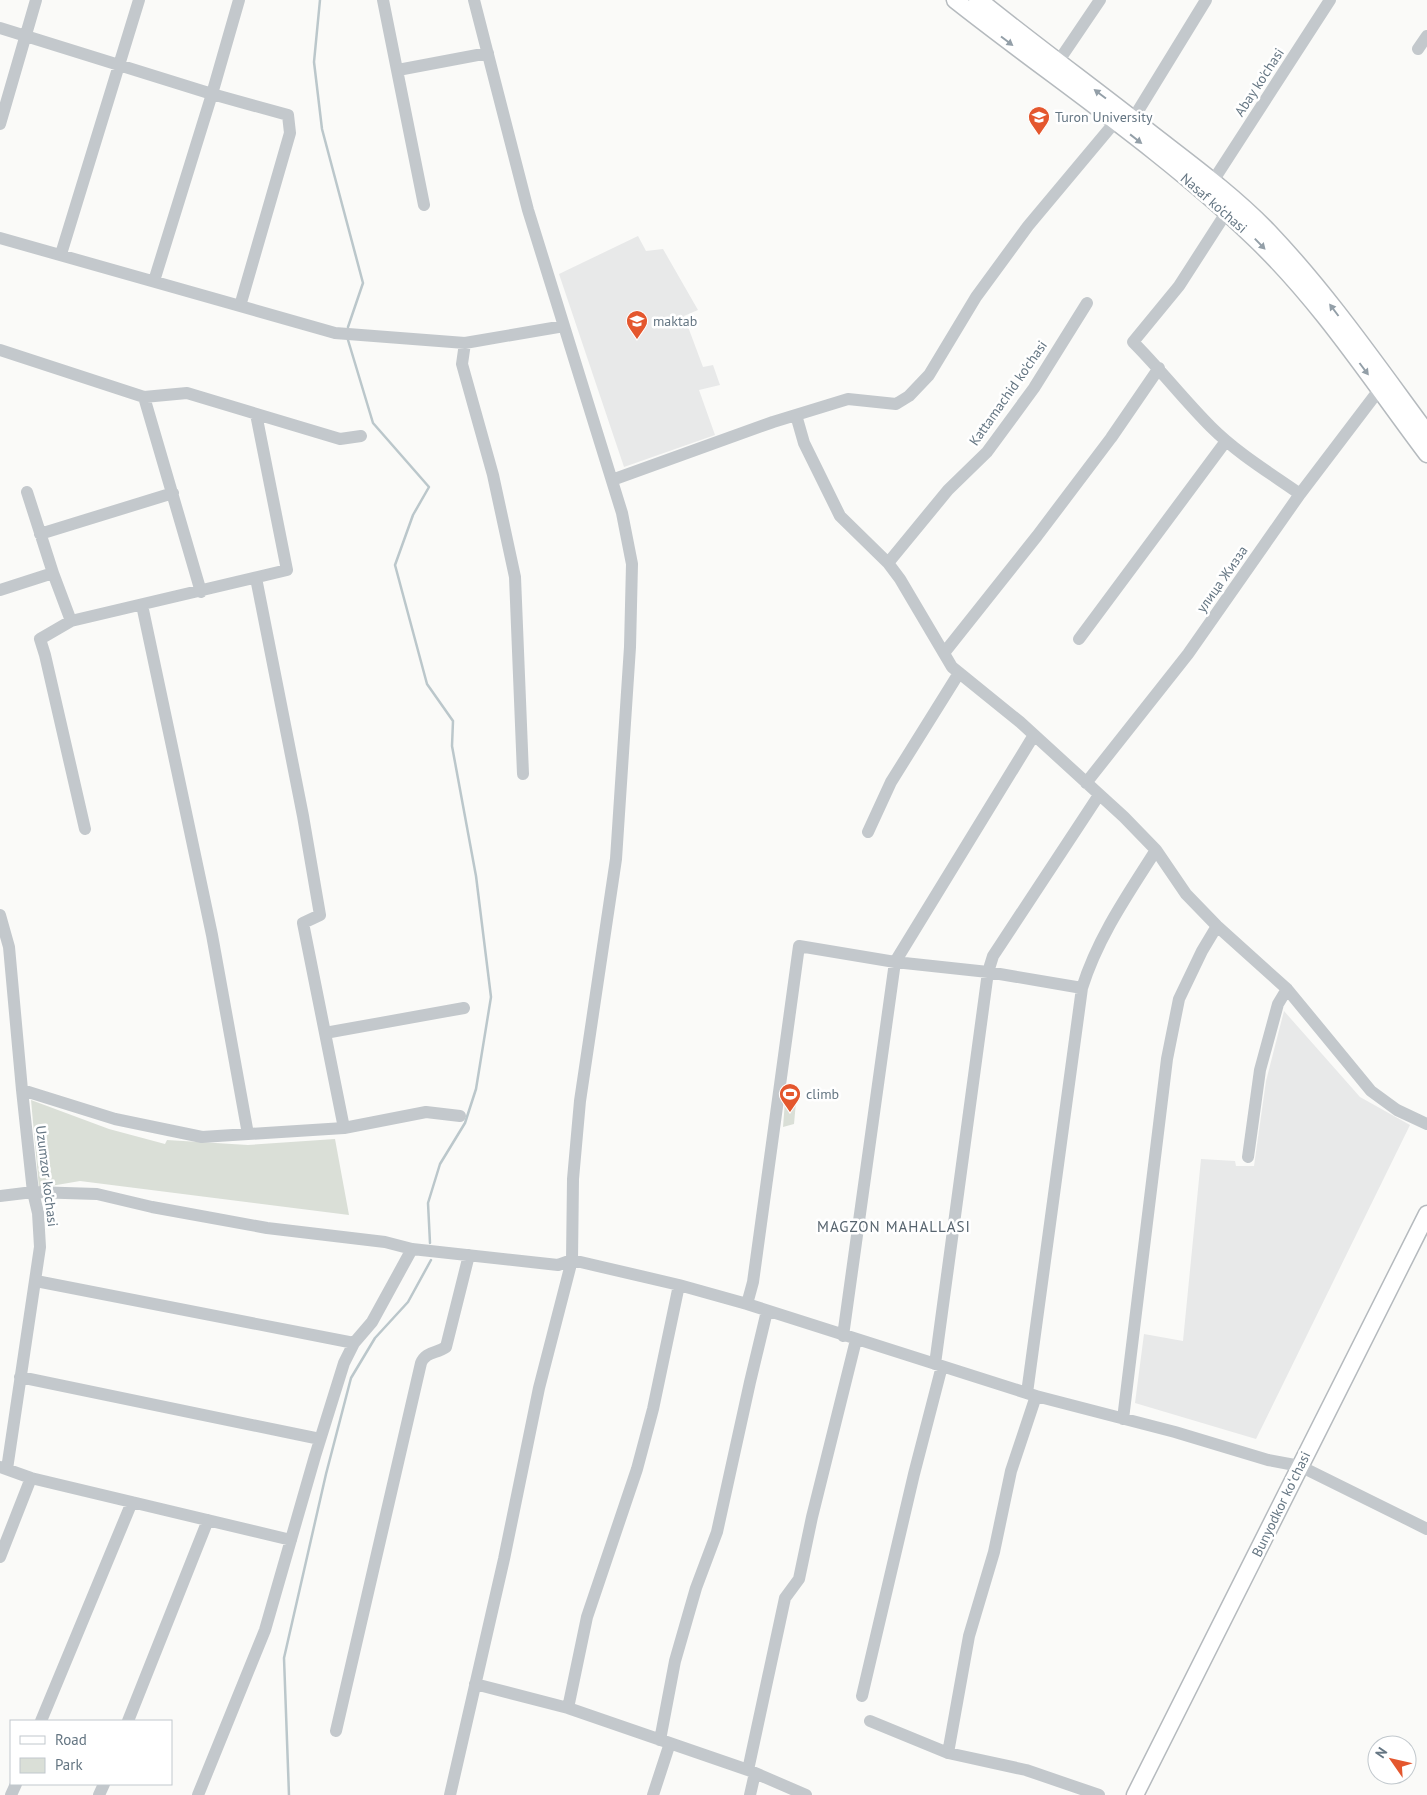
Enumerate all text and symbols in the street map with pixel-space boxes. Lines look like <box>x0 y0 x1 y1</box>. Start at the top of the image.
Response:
one-way arrow <box>1000 36 1014 46</box>
street label: Abay ko'chasi <box>1230 44 1288 120</box>
one-way arrow <box>1093 89 1107 99</box>
school or university icon: Turon University <box>1027 105 1051 136</box>
place label: Turon University <box>1055 108 1153 126</box>
one-way arrow <box>1130 134 1143 144</box>
street label: Nasaf ko‘chasi <box>1177 169 1251 237</box>
one-way arrow <box>1254 238 1266 250</box>
one-way arrow <box>1329 304 1340 317</box>
school or university icon: maktab <box>625 309 649 340</box>
place label: maktab <box>653 312 697 330</box>
street label: Kattamachid ko'chasi <box>965 337 1051 449</box>
one-way arrow <box>1359 362 1369 376</box>
street label: улица Жизза <box>1192 542 1252 616</box>
sports icon: climb <box>778 1082 802 1113</box>
place label: climb <box>806 1085 839 1103</box>
street label: Uzumzor ko'chasi <box>32 1124 62 1228</box>
district label: MAGZON MAHALLASI <box>817 1217 971 1236</box>
street label: Bunyodkor koʻchasi <box>1248 1448 1314 1560</box>
legend <box>10 1720 172 1785</box>
text: Road <box>55 1730 87 1749</box>
north arrow <box>1367 1735 1417 1785</box>
text: N <box>1371 1744 1391 1762</box>
text: Park <box>55 1755 83 1774</box>

